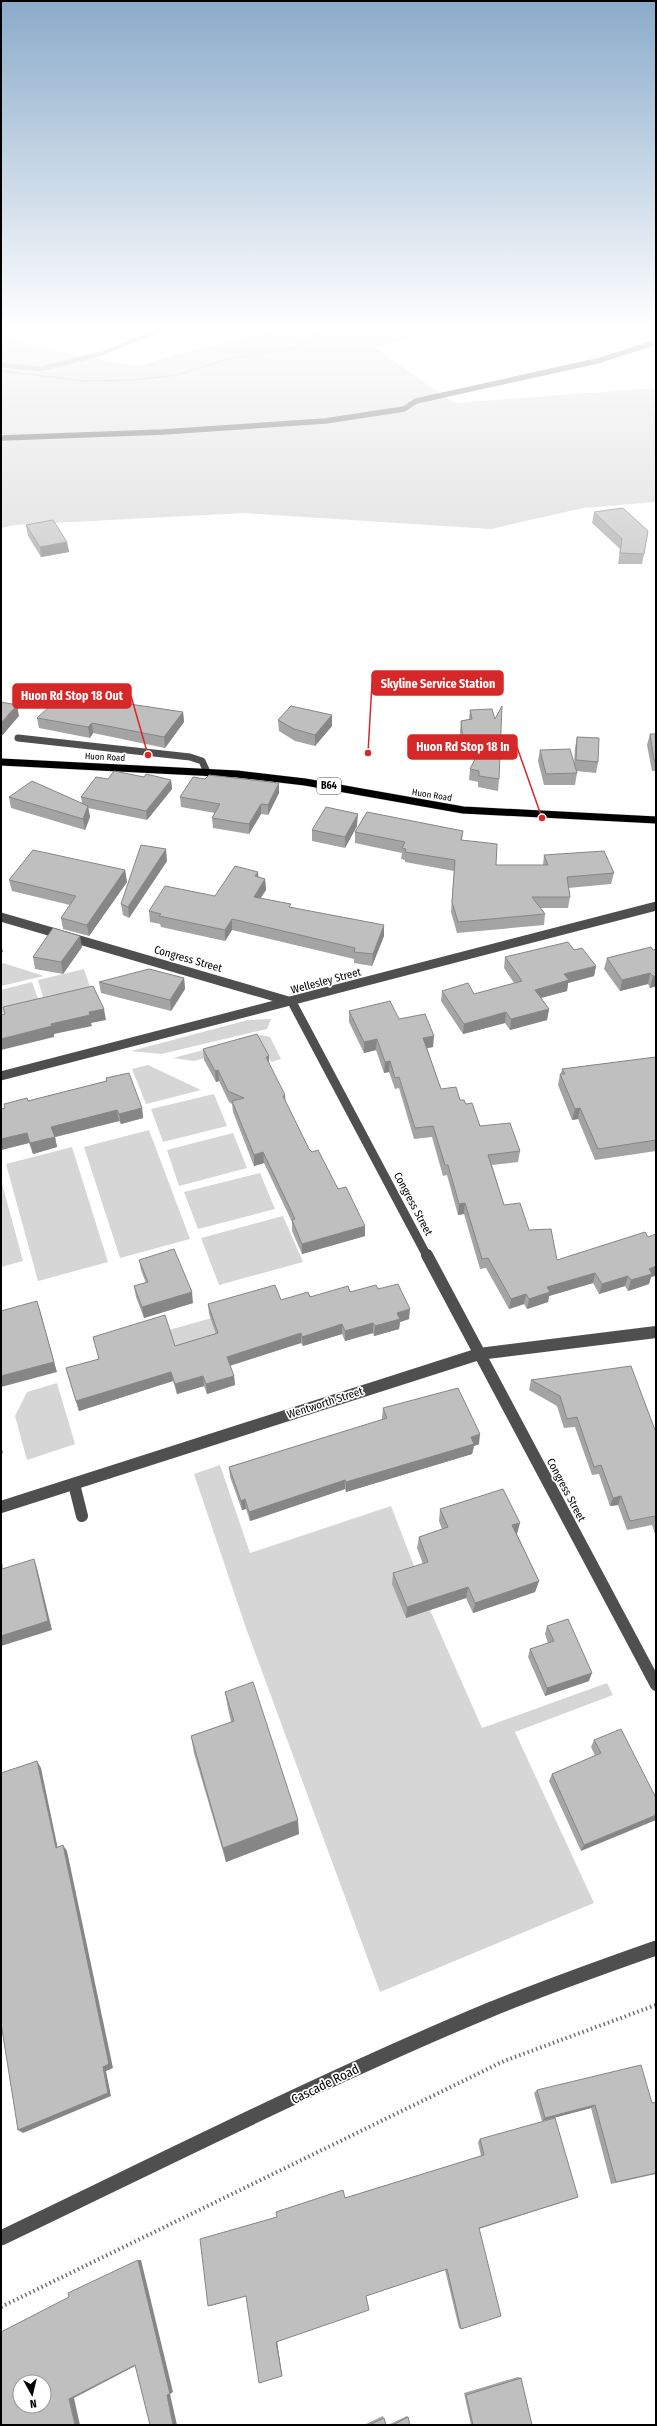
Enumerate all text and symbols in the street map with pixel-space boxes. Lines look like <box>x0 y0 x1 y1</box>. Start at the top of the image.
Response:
callout: Skyline Service Station <box>372 671 503 695</box>
text: Skyline Service Station <box>381 677 495 691</box>
callout: Huon Rd Stop 18 Out <box>13 684 131 708</box>
text: Huon Rd Stop 18 Out <box>21 689 124 703</box>
callout: Huon Rd Stop 18 In <box>408 735 517 759</box>
text: Huon Rd Stop 18 In <box>416 740 510 754</box>
street label: Huon Road <box>85 751 126 763</box>
road number: B64 <box>317 778 341 794</box>
street label: Huon Road <box>411 787 453 803</box>
street label: Congress Street <box>153 943 224 975</box>
street label: Wellesley Street <box>289 965 363 997</box>
street label: Congress Street <box>391 1170 435 1238</box>
street label: Wentworth Street <box>286 1385 365 1421</box>
street label: Congress Street <box>544 1456 588 1524</box>
street label: Cascade Road <box>289 2061 361 2107</box>
north arrow <box>12 2374 52 2414</box>
text: N <box>29 2397 37 2410</box>

